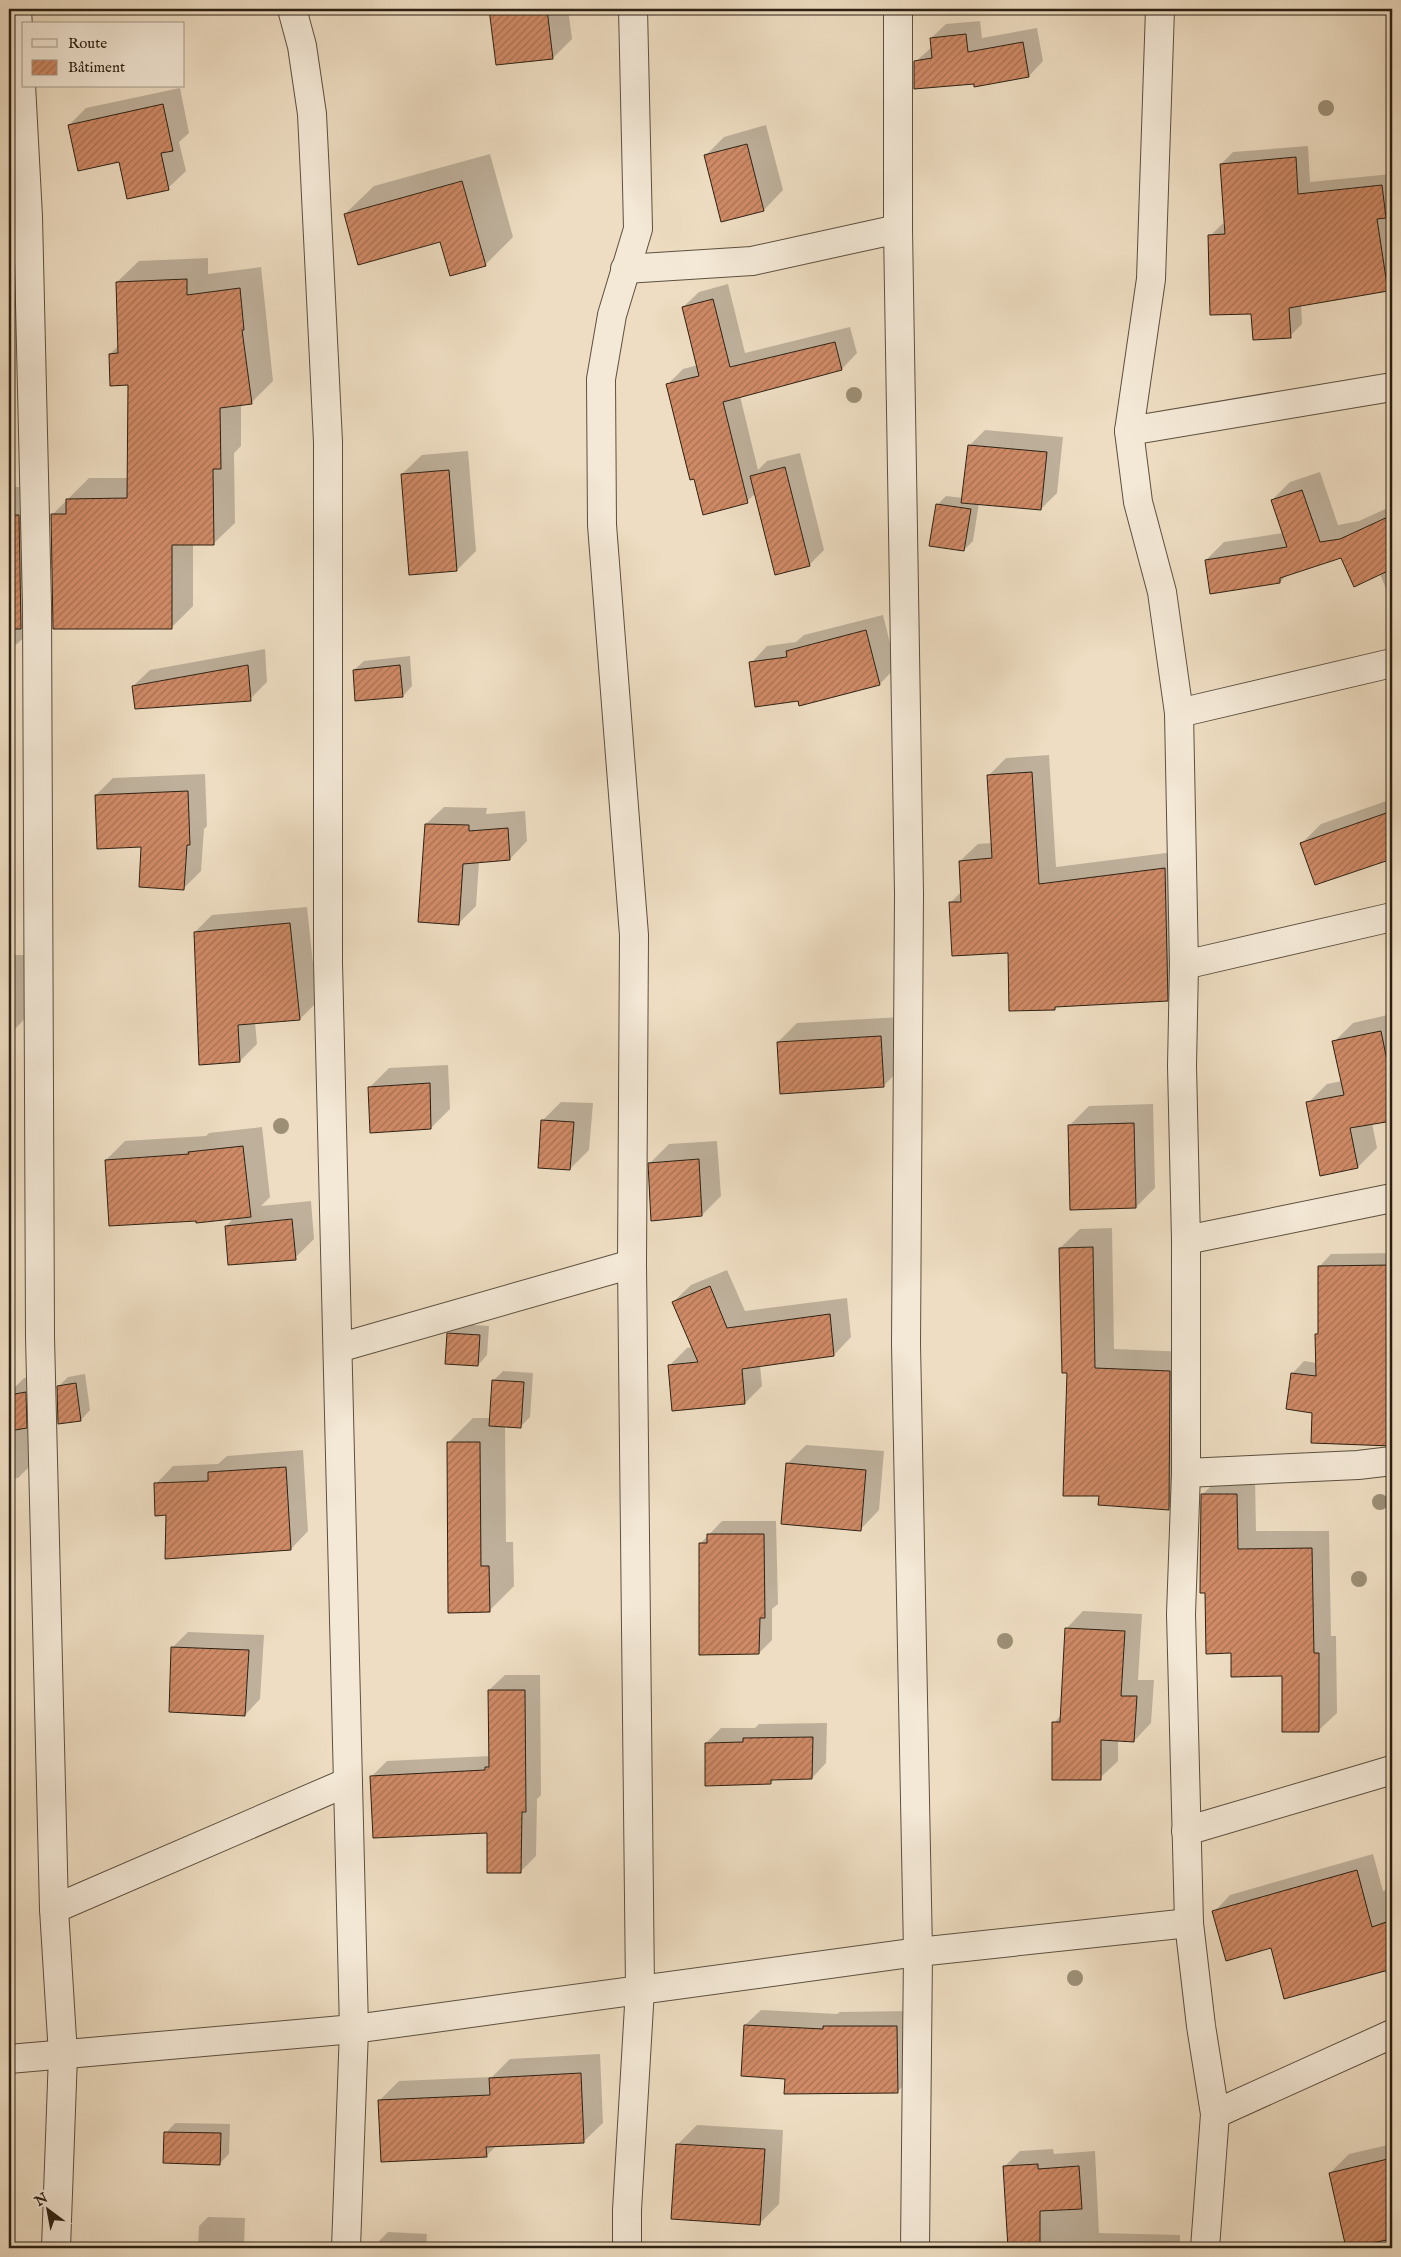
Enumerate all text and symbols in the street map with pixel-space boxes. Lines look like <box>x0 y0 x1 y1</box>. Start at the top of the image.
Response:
legend <box>22 22 185 88</box>
text: Route <box>68 34 107 53</box>
text: Bâtiment <box>68 58 125 77</box>
north arrow <box>22 2184 72 2234</box>
text: N <box>31 2189 52 2211</box>

